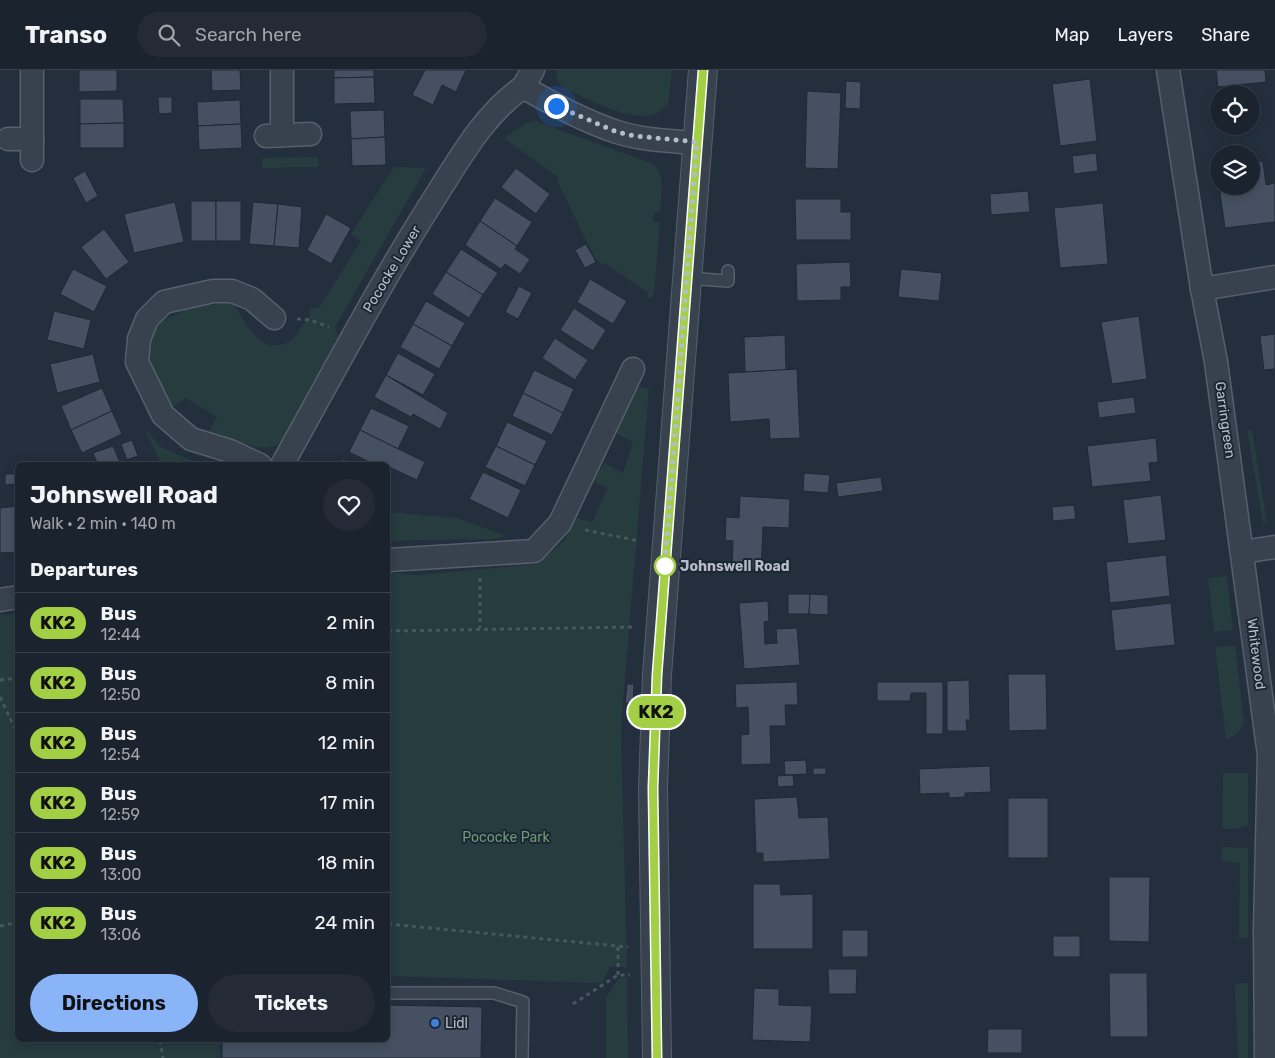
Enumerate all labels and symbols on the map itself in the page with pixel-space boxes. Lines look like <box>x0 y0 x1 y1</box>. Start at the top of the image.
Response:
your location <box>544 94 569 119</box>
street label: Pococke Lower <box>359 222 425 316</box>
street label: Garringreen <box>1211 380 1239 460</box>
marker: Johnswell Road <box>654 555 676 577</box>
place label: Johnswell Road <box>680 558 790 575</box>
street label: Whitewood <box>1243 617 1269 691</box>
line badge: KK2 <box>627 696 685 728</box>
park label: Pococke Park <box>462 829 551 846</box>
place label: Lidl <box>445 1015 468 1032</box>
marker: Lidl <box>429 1017 441 1029</box>

